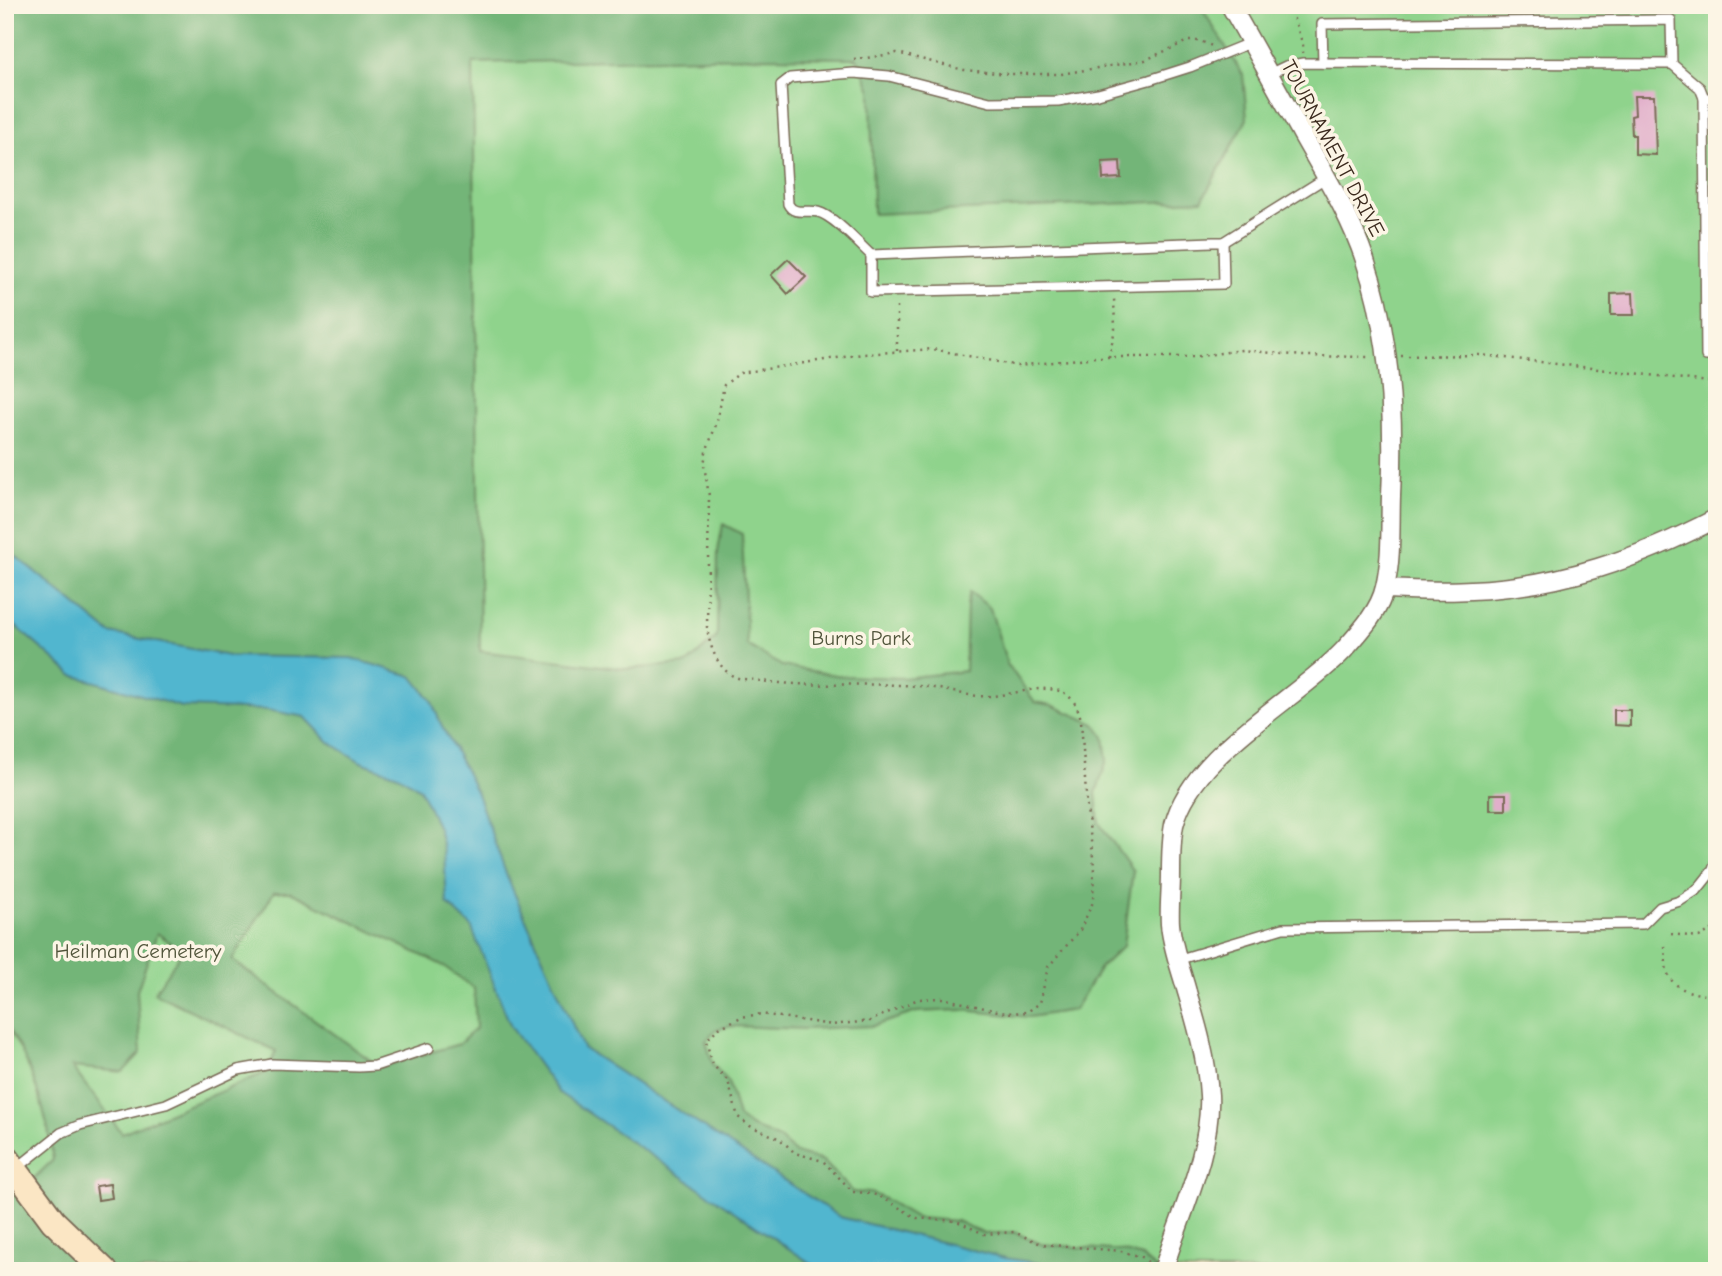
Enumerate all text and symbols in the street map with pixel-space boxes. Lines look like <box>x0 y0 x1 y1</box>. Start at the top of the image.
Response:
street label: TOURNAMENT DRIVE <box>1276 56 1390 240</box>
park label: Burns Park <box>811 626 911 650</box>
park label: Heilman Cemetery <box>55 939 222 963</box>

